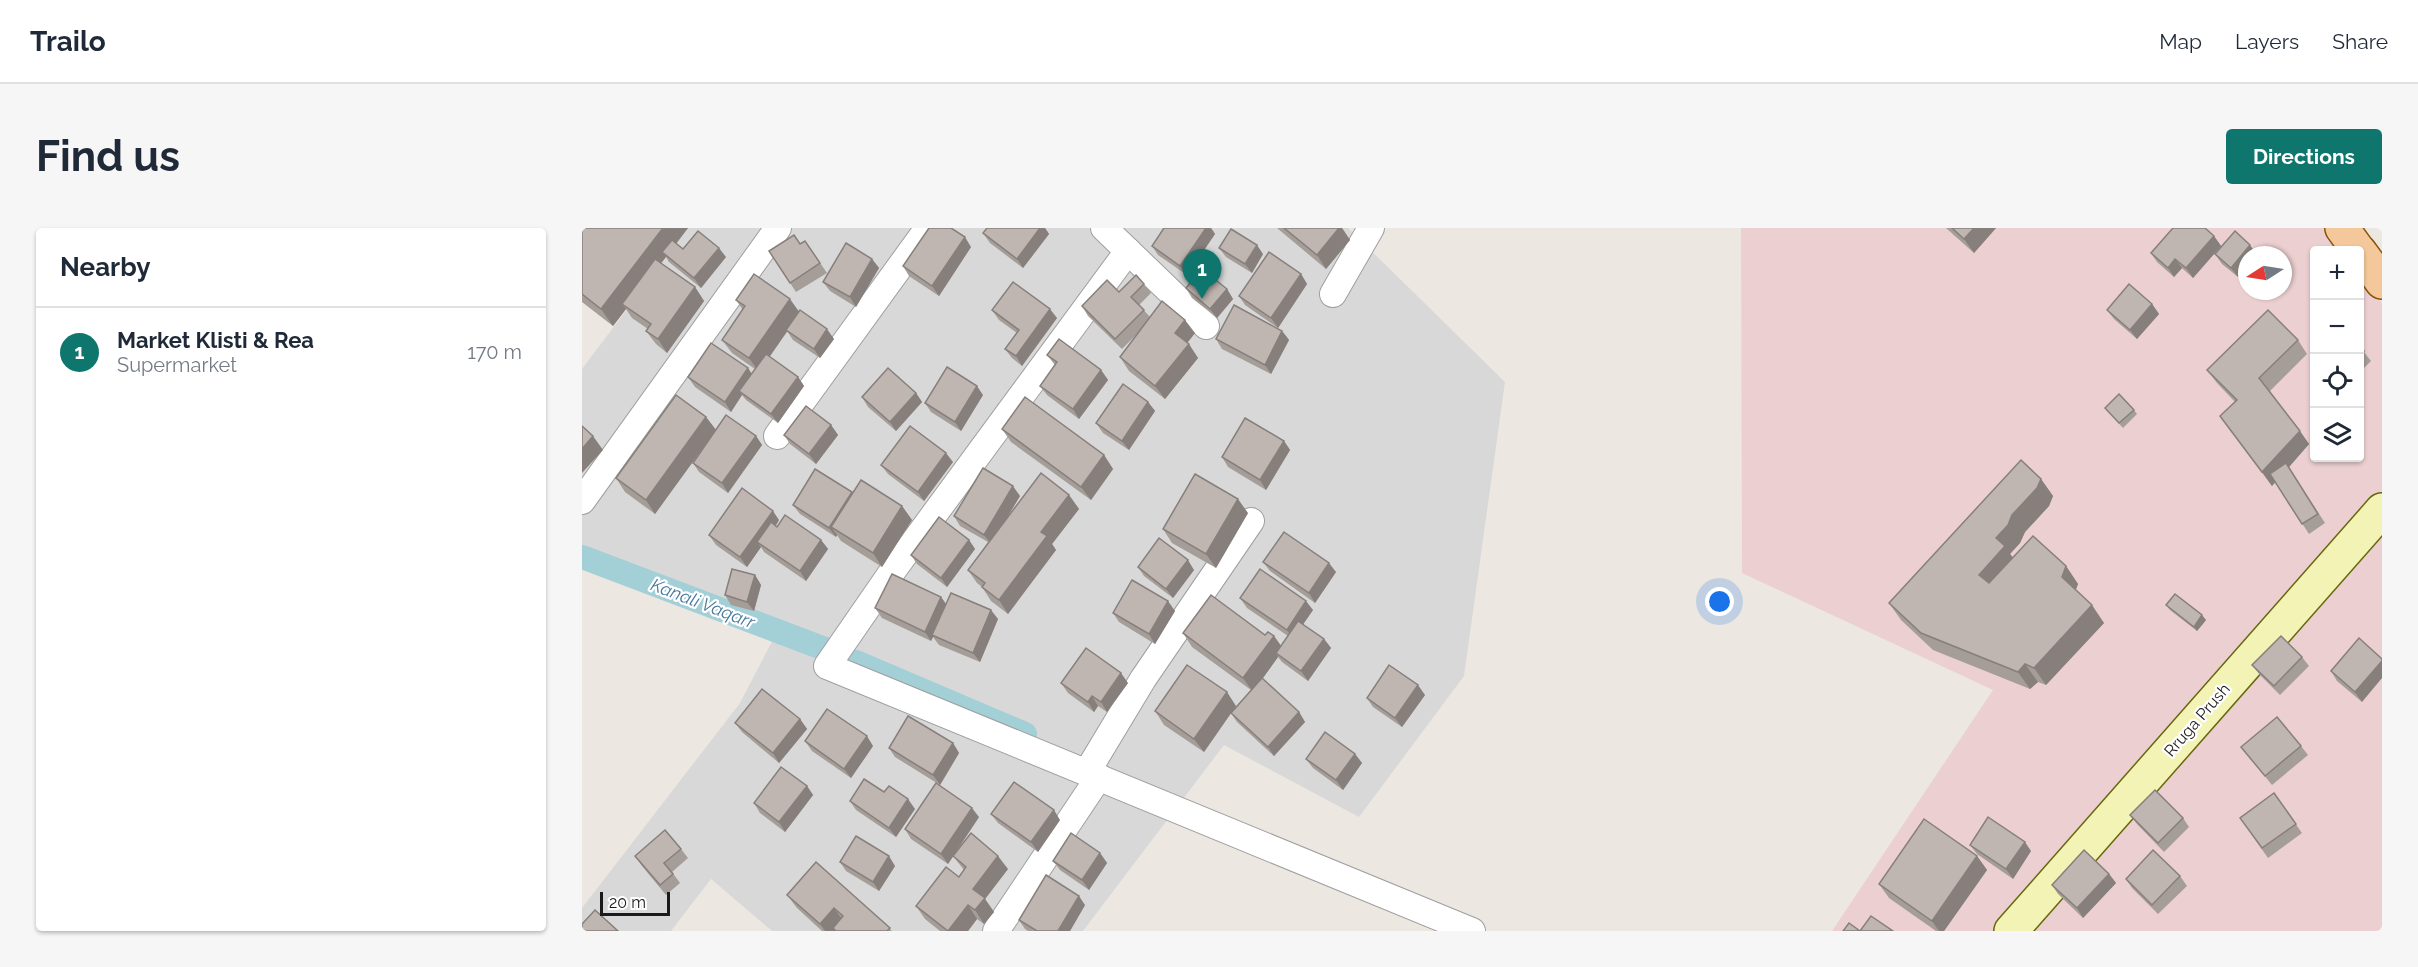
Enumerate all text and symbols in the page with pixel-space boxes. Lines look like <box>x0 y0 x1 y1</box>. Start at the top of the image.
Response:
text: Trailo <box>30 25 106 58</box>
text: Map <box>2159 29 2202 54</box>
text: Layers <box>2235 29 2299 54</box>
text: Share <box>2332 29 2388 54</box>
button: Directions <box>2226 129 2382 184</box>
text: Find us <box>36 132 180 181</box>
north arrow <box>2238 246 2292 300</box>
map controls <box>2310 246 2364 462</box>
button: + <box>2310 246 2364 300</box>
pin: 1 <box>1182 250 1222 299</box>
text: Nearby <box>60 252 150 282</box>
button: − <box>2310 300 2364 354</box>
text: Market Klisti & Rea <box>117 327 314 353</box>
text: 1 <box>75 340 84 364</box>
text: 170 m <box>467 340 522 364</box>
text: Supermarket <box>117 353 237 377</box>
button: locate <box>2310 354 2364 408</box>
button: layers <box>2310 408 2364 462</box>
water label: Kanali Vaqarr <box>648 574 759 633</box>
your location <box>1705 587 1734 616</box>
street label: Rruga Prush <box>2160 680 2234 760</box>
scale bar <box>600 889 670 916</box>
text: 20 m <box>609 893 646 912</box>

